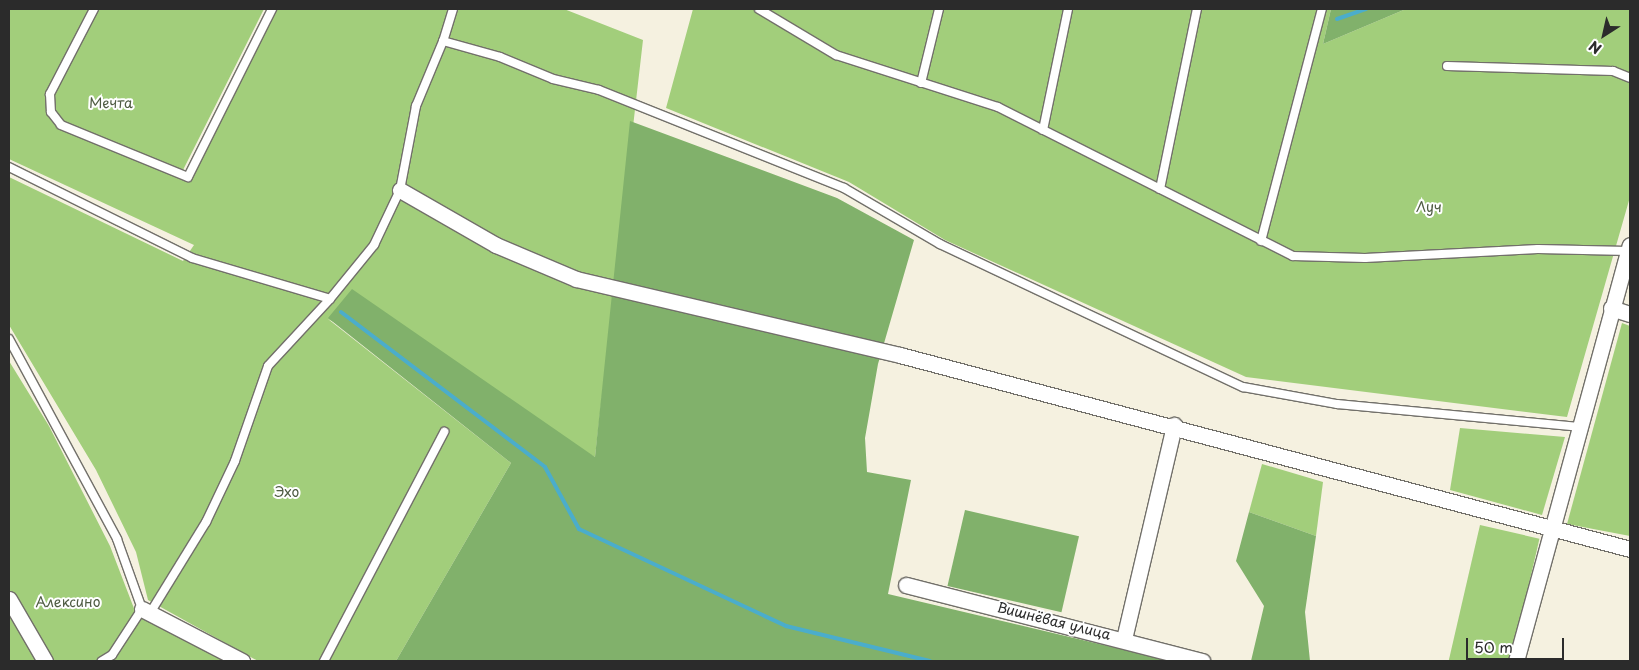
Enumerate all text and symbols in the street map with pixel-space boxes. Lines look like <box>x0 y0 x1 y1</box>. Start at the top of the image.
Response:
north arrow <box>1579 10 1629 60</box>
text: N <box>1585 36 1606 59</box>
park label: Мечта <box>89 95 133 111</box>
park label: Луч <box>1416 199 1442 215</box>
park label: Эхо <box>275 484 299 500</box>
park label: Алексино <box>35 594 101 610</box>
street label: Вишнёвая улица <box>995 599 1113 643</box>
scale bar <box>1469 628 1566 660</box>
text: 50 m <box>1474 635 1513 658</box>

